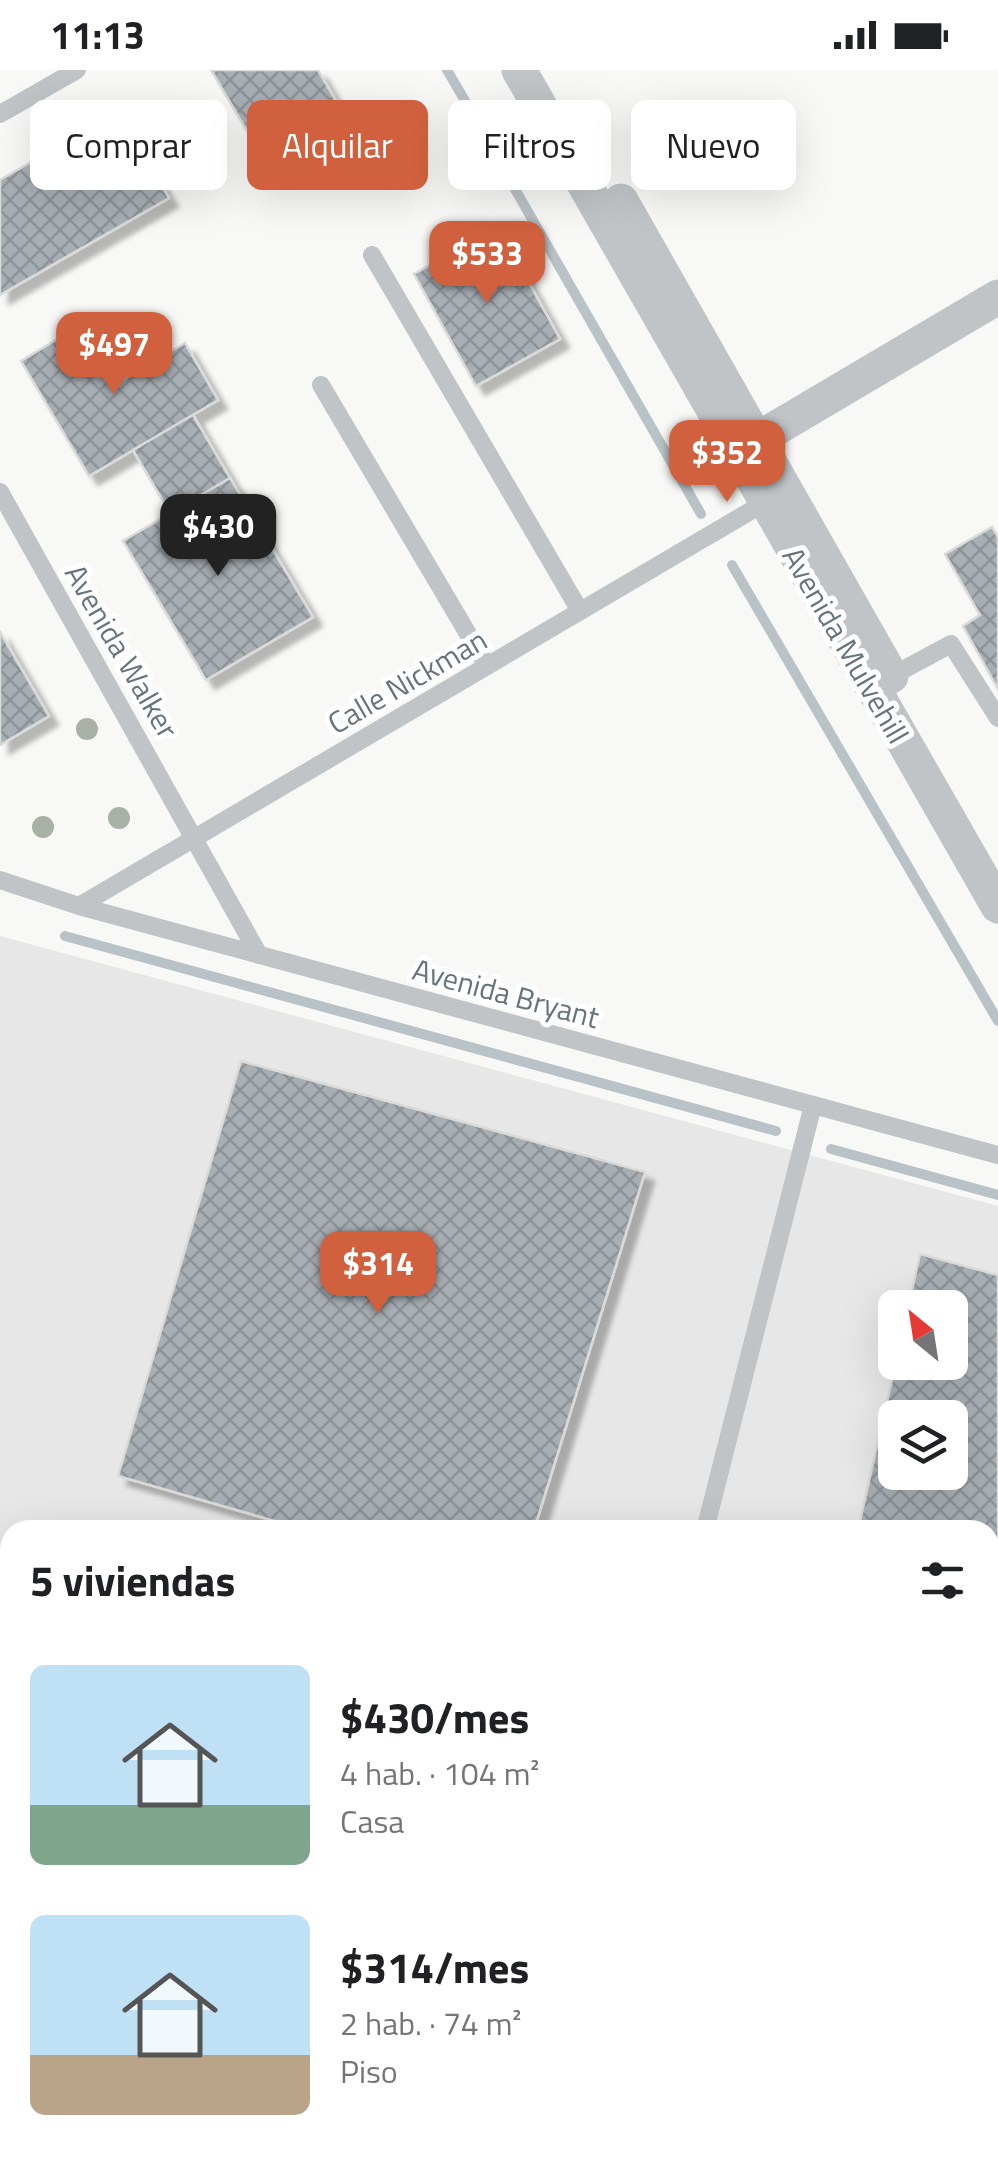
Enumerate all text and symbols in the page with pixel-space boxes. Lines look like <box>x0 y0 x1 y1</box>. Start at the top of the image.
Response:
text: 11:13 <box>50 6 145 64</box>
chip: Comprar <box>30 100 227 190</box>
chip: Alquilar <box>247 100 428 190</box>
chip: Filtros <box>448 100 611 190</box>
chip: Nuevo <box>631 100 796 190</box>
pin: $533 <box>428 221 546 306</box>
text: $533 <box>451 229 523 277</box>
pin: $497 <box>55 312 173 397</box>
text: $497 <box>78 320 150 368</box>
pin: $352 <box>668 420 786 505</box>
text: $352 <box>691 428 763 476</box>
pin: $430 <box>159 494 277 579</box>
text: $430 <box>182 502 254 550</box>
street label: Avenida Mulvehill <box>771 538 921 752</box>
street label: Avenida Walker <box>53 555 191 747</box>
street label: Calle Nickman <box>319 617 495 745</box>
street label: Avenida Bryant <box>408 946 605 1040</box>
pin: $314 <box>319 1231 437 1316</box>
text: $314 <box>342 1239 414 1287</box>
north arrow <box>878 1290 968 1380</box>
map controls <box>878 1290 968 1490</box>
button: layers <box>878 1400 968 1490</box>
text: 5 viviendas <box>30 1548 235 1612</box>
icon: filters <box>915 1553 970 1608</box>
text: $430/mes <box>340 1685 529 1749</box>
icon: home <box>110 1705 230 1825</box>
text: 4 hab. · 104 m² <box>340 1749 539 1797</box>
text: Casa <box>340 1797 404 1845</box>
text: $314/mes <box>340 1935 529 1999</box>
icon: home <box>110 1955 230 2075</box>
text: 2 hab. · 74 m² <box>340 1999 522 2047</box>
text: Piso <box>340 2047 398 2095</box>

